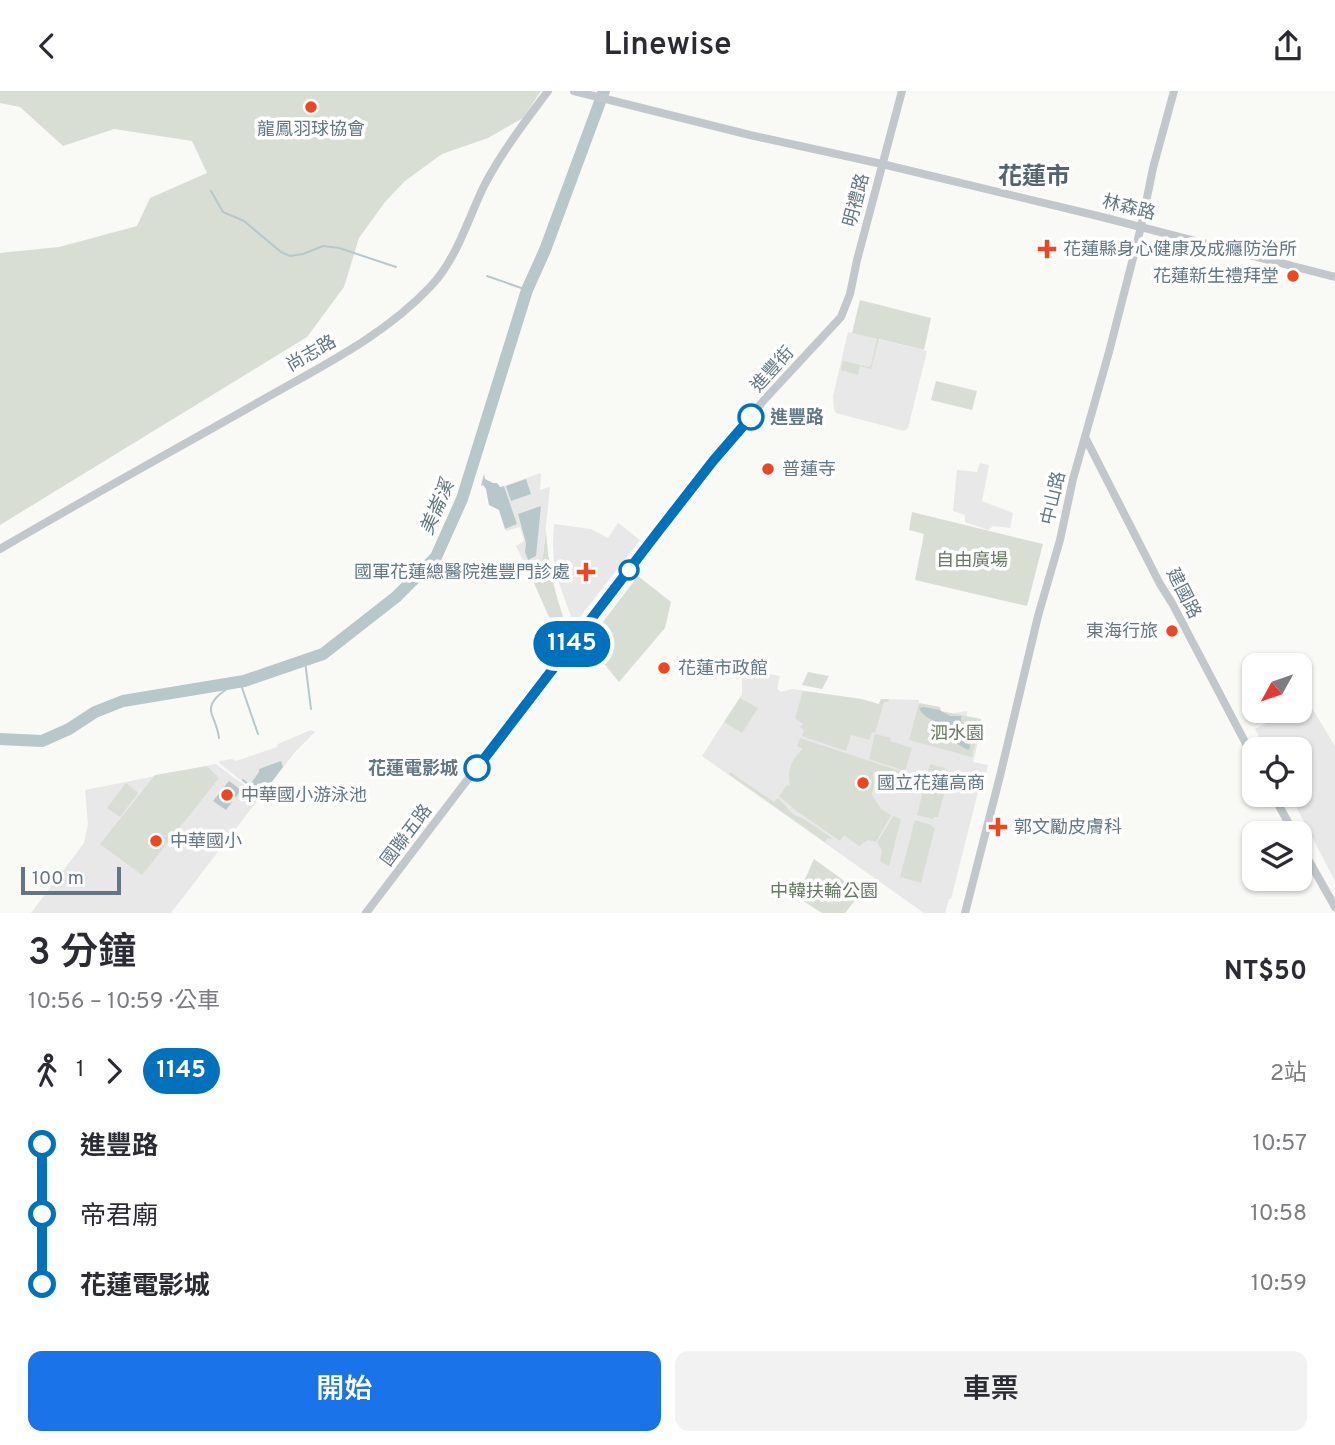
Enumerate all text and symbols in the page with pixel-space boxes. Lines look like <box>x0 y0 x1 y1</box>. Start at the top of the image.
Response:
text: Linewise <box>603 26 732 66</box>
icon: back <box>28 27 66 65</box>
icon: share <box>1269 27 1307 65</box>
marker: 龍鳳羽球協會 <box>303 99 319 115</box>
place label: 龍鳳羽球協會 <box>257 119 365 142</box>
district label: 花蓮市 <box>998 163 1070 193</box>
street label: 明禮路 <box>839 171 876 229</box>
street label: 林森路 <box>1100 191 1158 226</box>
marker: 花蓮縣身心健康及成癮防治所 <box>1037 239 1057 259</box>
place label: 花蓮縣身心健康及成癮防治所 <box>1063 239 1297 262</box>
place label: 花蓮新生禮拜堂 <box>1153 266 1279 289</box>
marker: 花蓮新生禮拜堂 <box>1285 268 1301 284</box>
street label: 尚志路 <box>283 331 341 378</box>
street label: 進豐街 <box>747 342 800 398</box>
marker: 進豐路 <box>738 404 764 430</box>
place label: 進豐路 <box>770 407 824 430</box>
place label: 普蓮寺 <box>782 459 836 482</box>
marker: 普蓮寺 <box>760 461 776 477</box>
street label: 中山路 <box>1037 469 1072 527</box>
water label: 美崙溪 <box>416 474 461 539</box>
park label: 自由廣場 <box>936 550 1008 573</box>
unlabelled marker <box>619 560 639 580</box>
place label: 國軍花蓮總醫院進豐門診處 <box>354 562 570 585</box>
marker: 國軍花蓮總醫院進豐門診處 <box>576 562 596 582</box>
street label: 建國路 <box>1160 564 1205 623</box>
line badge: 1145 <box>523 621 621 667</box>
place label: 東海行旅 <box>1086 621 1158 644</box>
marker: 東海行旅 <box>1164 623 1180 639</box>
text: 1145 <box>547 629 597 659</box>
north arrow <box>1242 653 1312 723</box>
map controls <box>1242 653 1312 891</box>
place label: 花蓮市政館 <box>678 658 768 681</box>
marker: 花蓮市政館 <box>656 660 672 676</box>
park label: 泗水園 <box>930 723 984 746</box>
button: locate <box>1242 737 1312 807</box>
marker: 花蓮電影城 <box>464 755 490 781</box>
place label: 花蓮電影城 <box>368 758 458 781</box>
place label: 國立花蓮高商 <box>877 773 985 796</box>
marker: 國立花蓮高商 <box>855 775 871 791</box>
place label: 中華國小游泳池 <box>241 785 367 808</box>
marker: 中華國小游泳池 <box>219 787 235 803</box>
street label: 國聯五路 <box>376 800 438 872</box>
marker: 郭文勵皮膚科 <box>988 817 1008 837</box>
place label: 郭文勵皮膚科 <box>1014 817 1122 840</box>
button: layers <box>1242 821 1312 891</box>
place label: 中華國小 <box>170 831 242 854</box>
marker: 中華國小 <box>148 833 164 849</box>
scale bar <box>21 864 121 896</box>
text: 100 m <box>32 867 84 891</box>
park label: 中韓扶輪公園 <box>770 881 878 904</box>
text: 3 分鐘 <box>28 930 136 979</box>
text: NT$50 <box>1224 956 1307 989</box>
text: 10:56 – 10:59 · 公車 <box>28 988 220 1017</box>
icon: walk <box>28 1052 66 1090</box>
icon: forward <box>95 1052 133 1090</box>
text: 1 <box>76 1056 85 1085</box>
text: 1145 <box>157 1056 206 1086</box>
text: 2站 <box>1270 1060 1307 1089</box>
text: 10:57 <box>1252 1130 1307 1159</box>
text: 進豐路 <box>80 1131 158 1164</box>
text: 10:58 <box>1250 1200 1307 1229</box>
text: 帝君廟 <box>80 1201 158 1234</box>
text: 10:59 <box>1251 1270 1307 1299</box>
text: 花蓮電影城 <box>80 1271 210 1304</box>
button: 開始 <box>28 1351 661 1431</box>
button: 車票 <box>675 1351 1307 1431</box>

